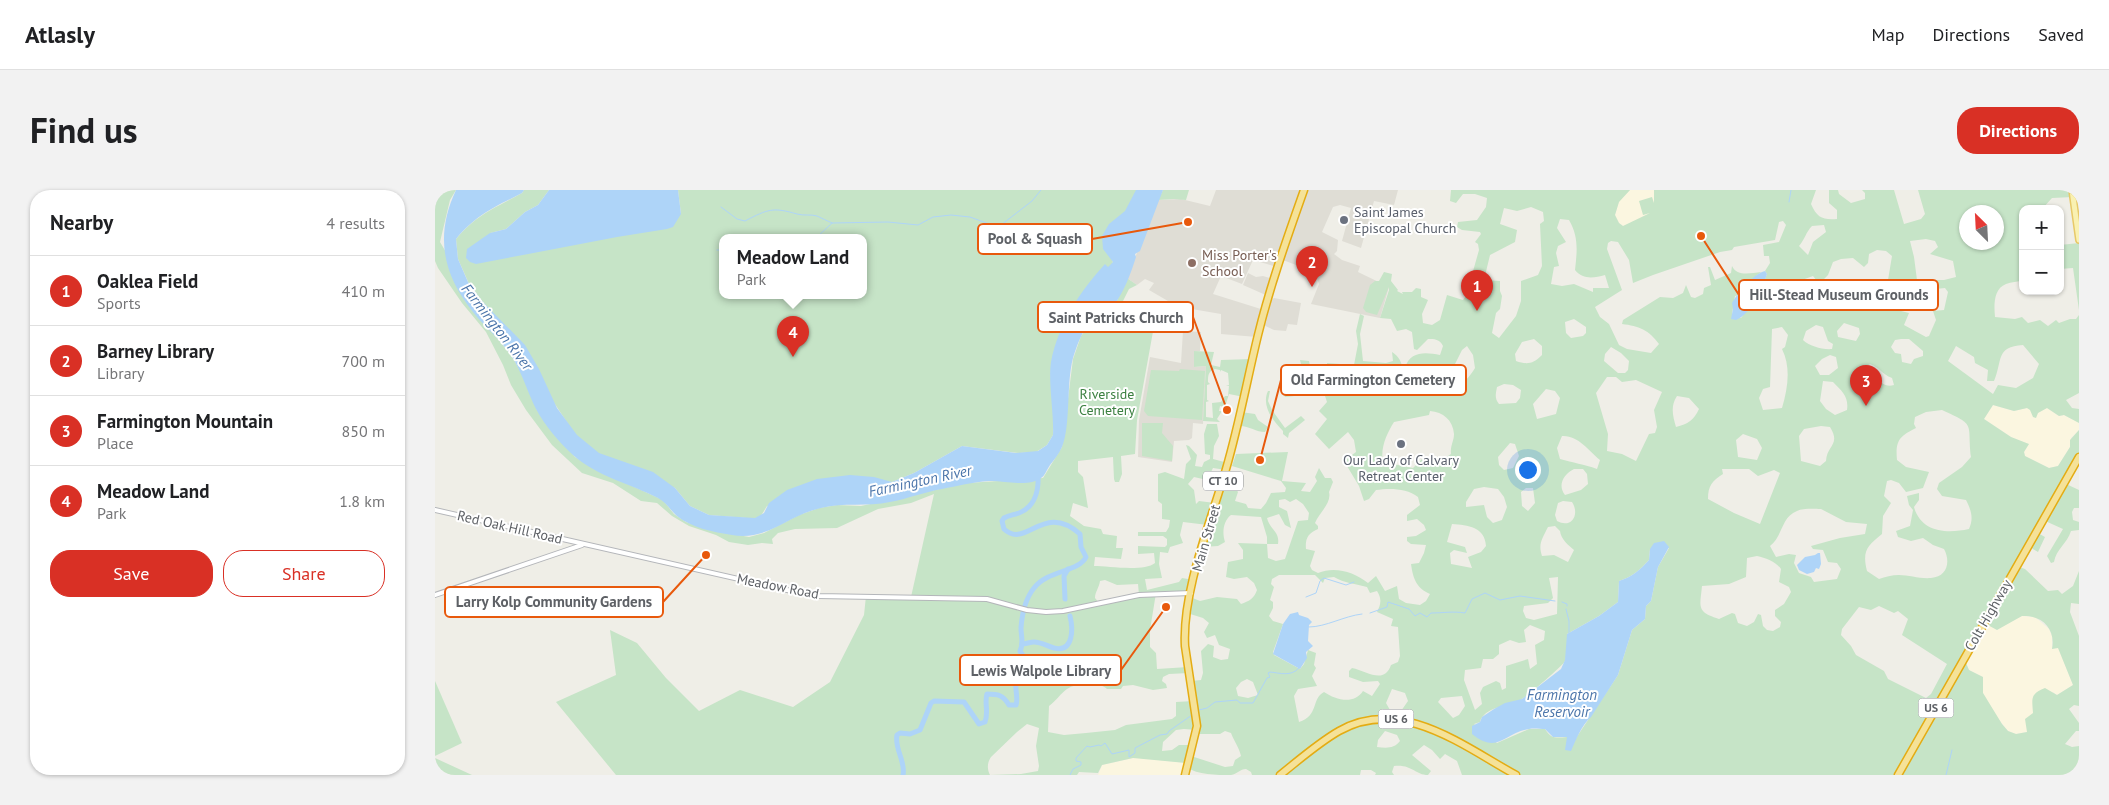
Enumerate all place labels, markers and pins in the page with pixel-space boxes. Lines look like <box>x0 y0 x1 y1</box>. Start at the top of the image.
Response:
place label: Saint James Episcopal Church <box>1354 203 1457 237</box>
marker: Saint James Episcopal Church <box>1338 214 1350 226</box>
callout: Pool & Squash <box>978 224 1092 254</box>
place label: Miss Porter's School <box>1202 246 1277 280</box>
pin: 2 <box>1296 246 1328 287</box>
marker: Miss Porter's School <box>1186 257 1198 269</box>
pin: 1 <box>1461 270 1493 311</box>
callout: Hill-Stead Museum Grounds <box>1739 280 1938 310</box>
callout: Saint Patricks Church <box>1038 302 1193 332</box>
pin: 4 <box>777 316 809 357</box>
callout: Old Farmington Cemetery <box>1281 365 1466 395</box>
pin: 3 <box>1850 365 1882 406</box>
marker: Our Lady of Calvary Retreat Center <box>1395 438 1407 450</box>
place label: Our Lady of Calvary Retreat Center <box>1343 451 1460 485</box>
callout: Larry Kolp Community Gardens <box>445 587 663 617</box>
callout: Lewis Walpole Library <box>960 655 1121 685</box>

